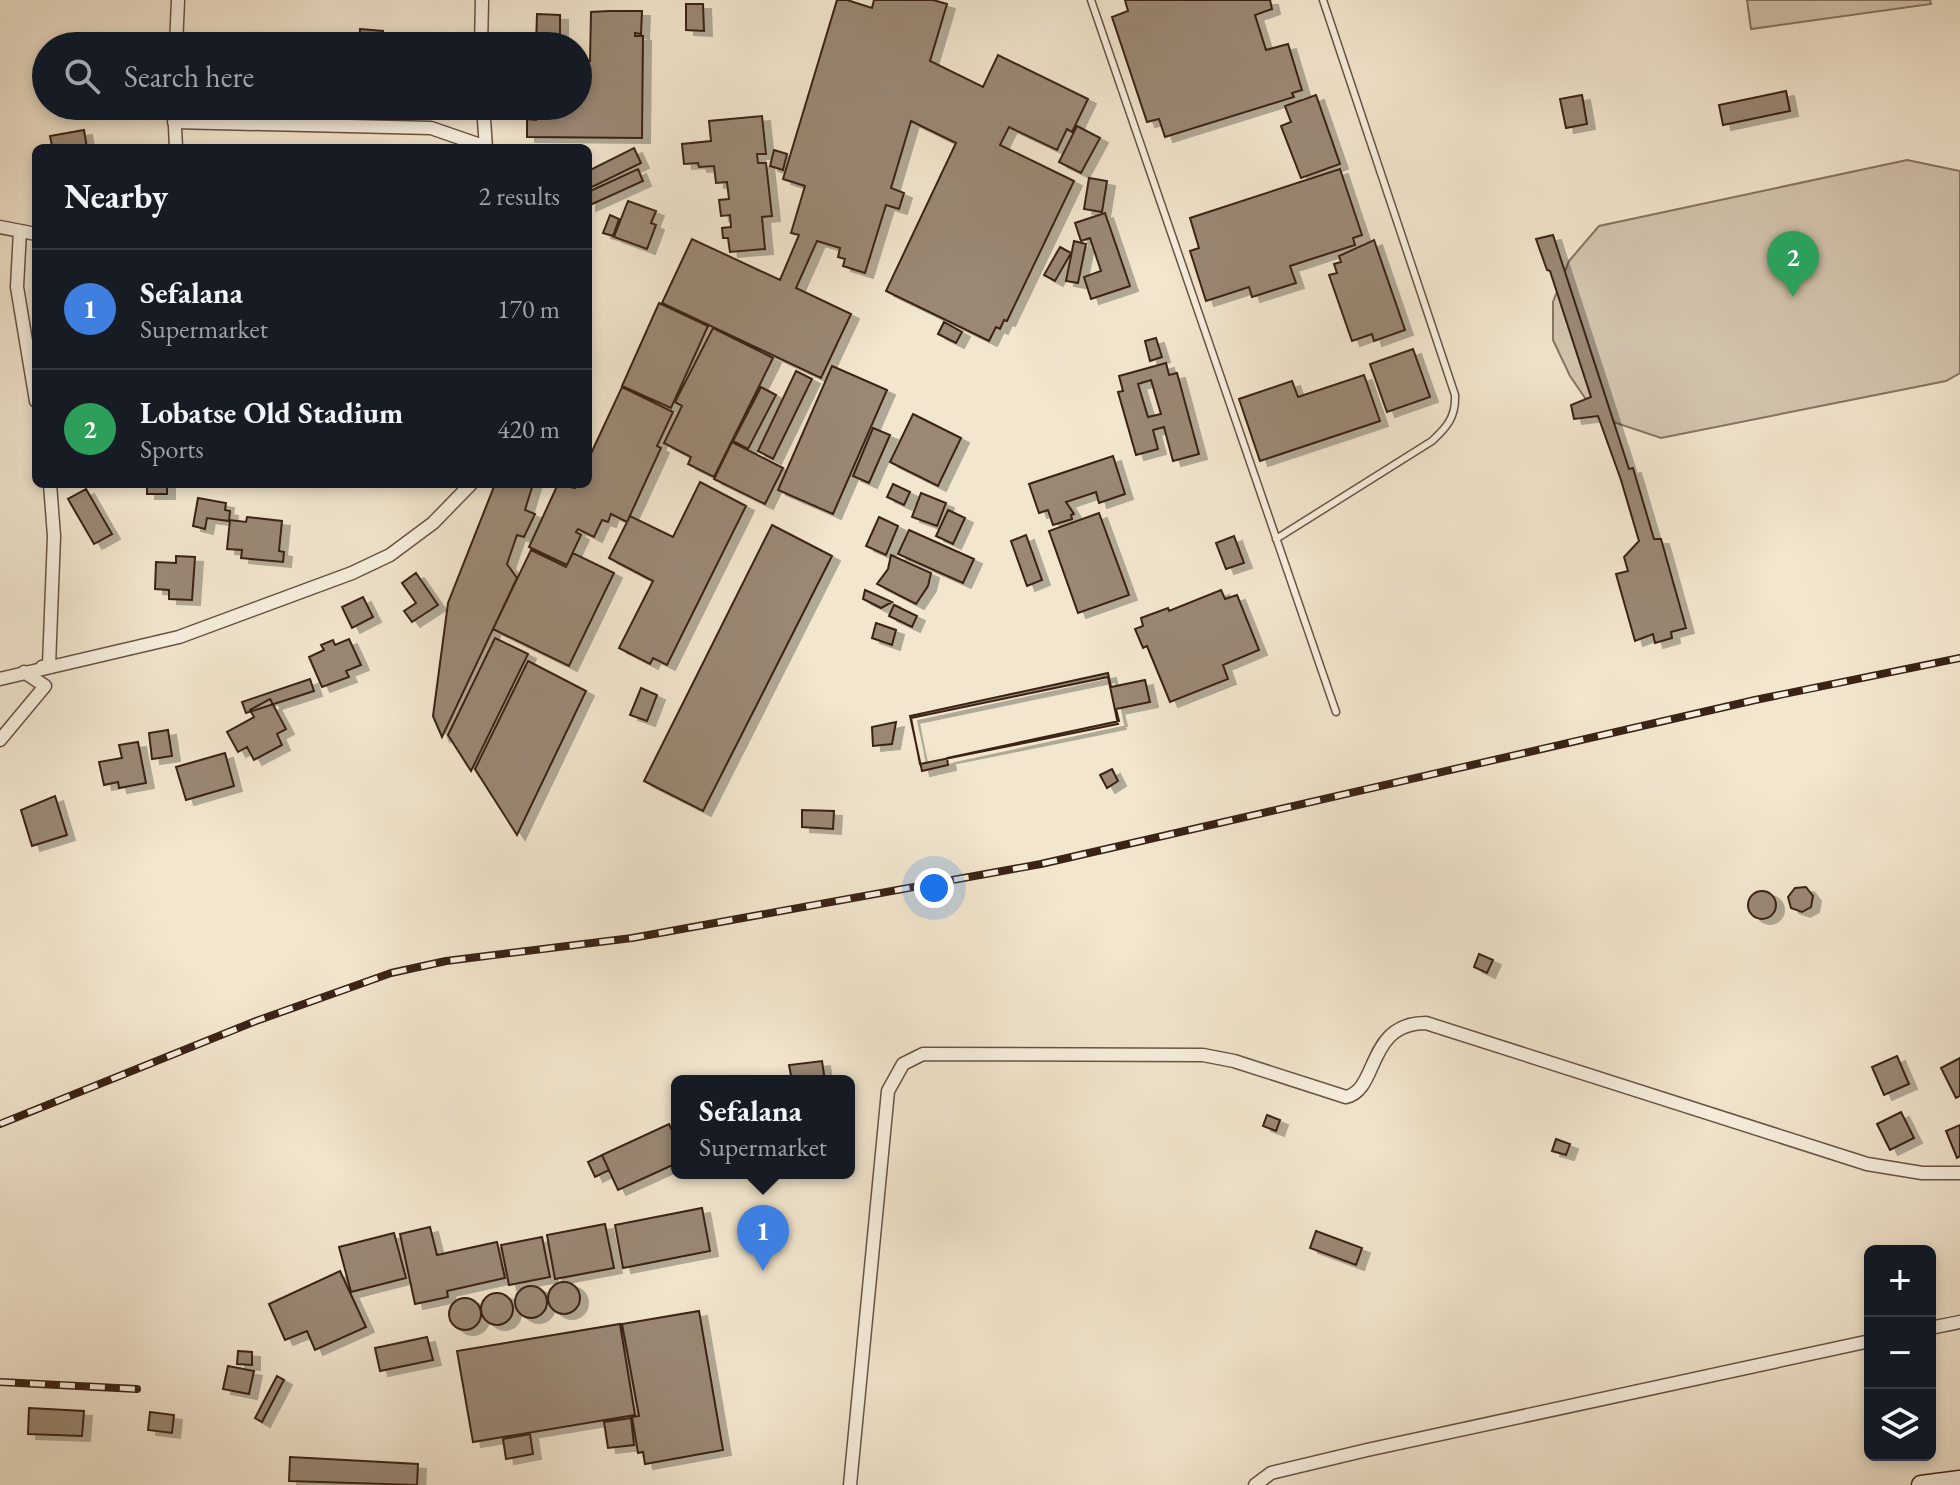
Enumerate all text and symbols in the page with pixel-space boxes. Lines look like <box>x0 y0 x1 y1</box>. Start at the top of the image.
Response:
search box <box>32 32 592 120</box>
icon: search <box>60 54 104 98</box>
text: Search here <box>124 57 254 96</box>
text: Nearby <box>64 174 168 218</box>
text: 2 results <box>479 179 560 213</box>
pin: 2 <box>1767 231 1819 297</box>
text: Sefalana <box>140 273 243 312</box>
text: 1 <box>83 292 97 326</box>
text: 170 m <box>497 292 560 326</box>
text: Supermarket <box>140 312 268 346</box>
text: Lobatse Old Stadium <box>140 393 403 432</box>
text: 2 <box>83 412 97 446</box>
text: 420 m <box>497 412 560 446</box>
text: Sports <box>140 432 204 466</box>
your location <box>914 868 954 908</box>
popup <box>671 1075 855 1179</box>
text: Sefalana <box>699 1091 802 1130</box>
text: Supermarket <box>699 1130 827 1164</box>
pin: 1 <box>737 1205 789 1271</box>
map controls <box>1864 1245 1936 1461</box>
button: + <box>1864 1245 1936 1317</box>
button: − <box>1864 1317 1936 1389</box>
button: layers <box>1864 1389 1936 1461</box>

